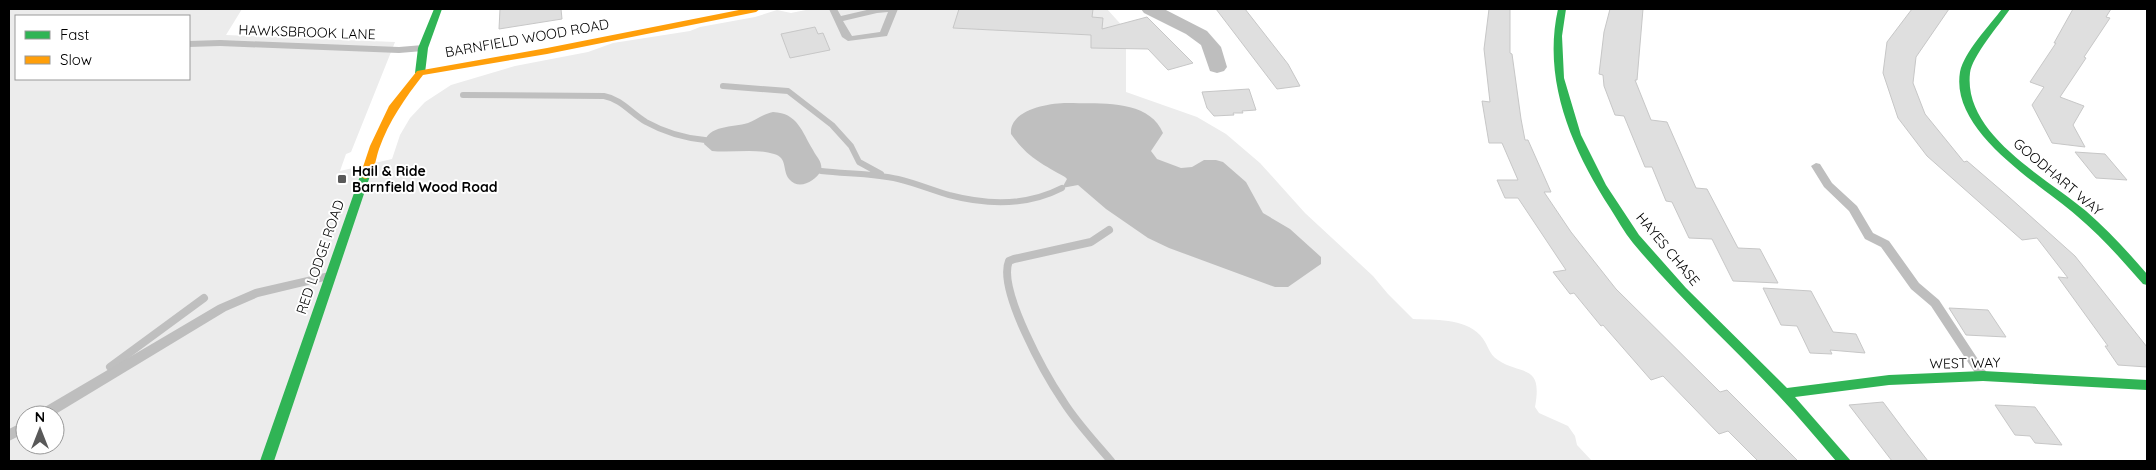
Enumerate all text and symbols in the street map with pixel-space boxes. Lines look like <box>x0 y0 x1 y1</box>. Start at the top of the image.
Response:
legend <box>15 15 190 80</box>
street label: BARNFIELD WOOD ROAD <box>444 15 610 61</box>
street label: HAWKSBROOK LANE <box>238 21 376 43</box>
text: Fast <box>60 25 89 44</box>
text: Slow <box>60 50 92 69</box>
street label: GOODHART WAY <box>2010 134 2107 220</box>
place label: Hail & Ride Barnfield Wood Road <box>352 162 497 196</box>
marker: Hail & Ride Barnfield Wood Road <box>336 173 348 185</box>
street label: RED LODGE ROAD <box>292 197 348 317</box>
street label: HAYES CHASE <box>1632 209 1704 289</box>
street label: WEST WAY <box>1929 353 2001 373</box>
north arrow <box>15 405 65 455</box>
text: N <box>35 408 45 426</box>

